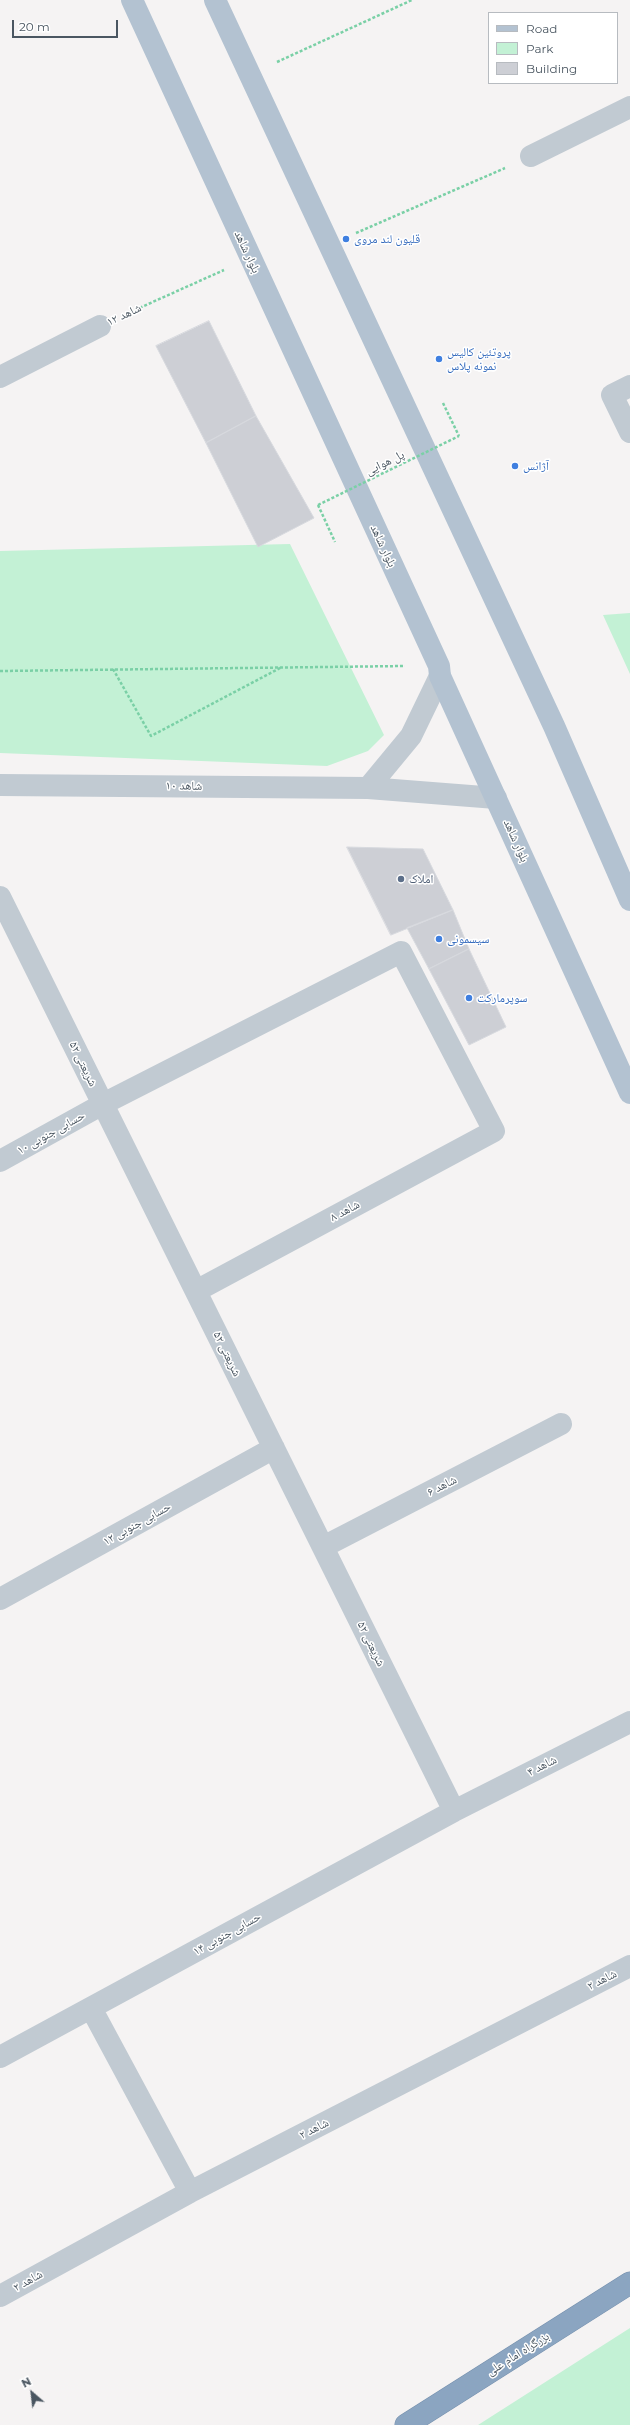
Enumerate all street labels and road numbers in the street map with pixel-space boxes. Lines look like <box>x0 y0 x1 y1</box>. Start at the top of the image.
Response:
street label: بلوار شاهد <box>231 228 263 276</box>
street label: شاهد ۱۲ <box>104 301 144 329</box>
street label: پل هوایی <box>363 447 407 479</box>
street label: بلوار شاهد <box>367 522 399 570</box>
street label: شاهد ۱۰ <box>166 778 202 794</box>
street label: بلوار شاهد <box>500 817 532 865</box>
street label: شریعتی ۵۲ <box>66 1039 100 1089</box>
street label: حسابی جنوبی ۱۰ <box>14 1108 88 1158</box>
street label: شاهد ۸ <box>328 1197 362 1225</box>
street label: شریعتی ۵۲ <box>210 1329 244 1379</box>
street label: شاهد ۶ <box>425 1472 459 1500</box>
street label: حسابی جنوبی ۱۲ <box>100 1499 174 1549</box>
street label: شریعتی ۵۲ <box>354 1619 388 1669</box>
street label: شاهد ۴ <box>525 1752 559 1780</box>
street label: حسابی جنوبی ۱۴ <box>190 1909 264 1959</box>
street label: شاهد ۲ <box>585 1966 619 1994</box>
street label: شاهد ۲ <box>297 2115 331 2143</box>
street label: شاهد ۲ <box>11 2267 45 2295</box>
street label: بزرگراه امام علی <box>484 2329 552 2379</box>

